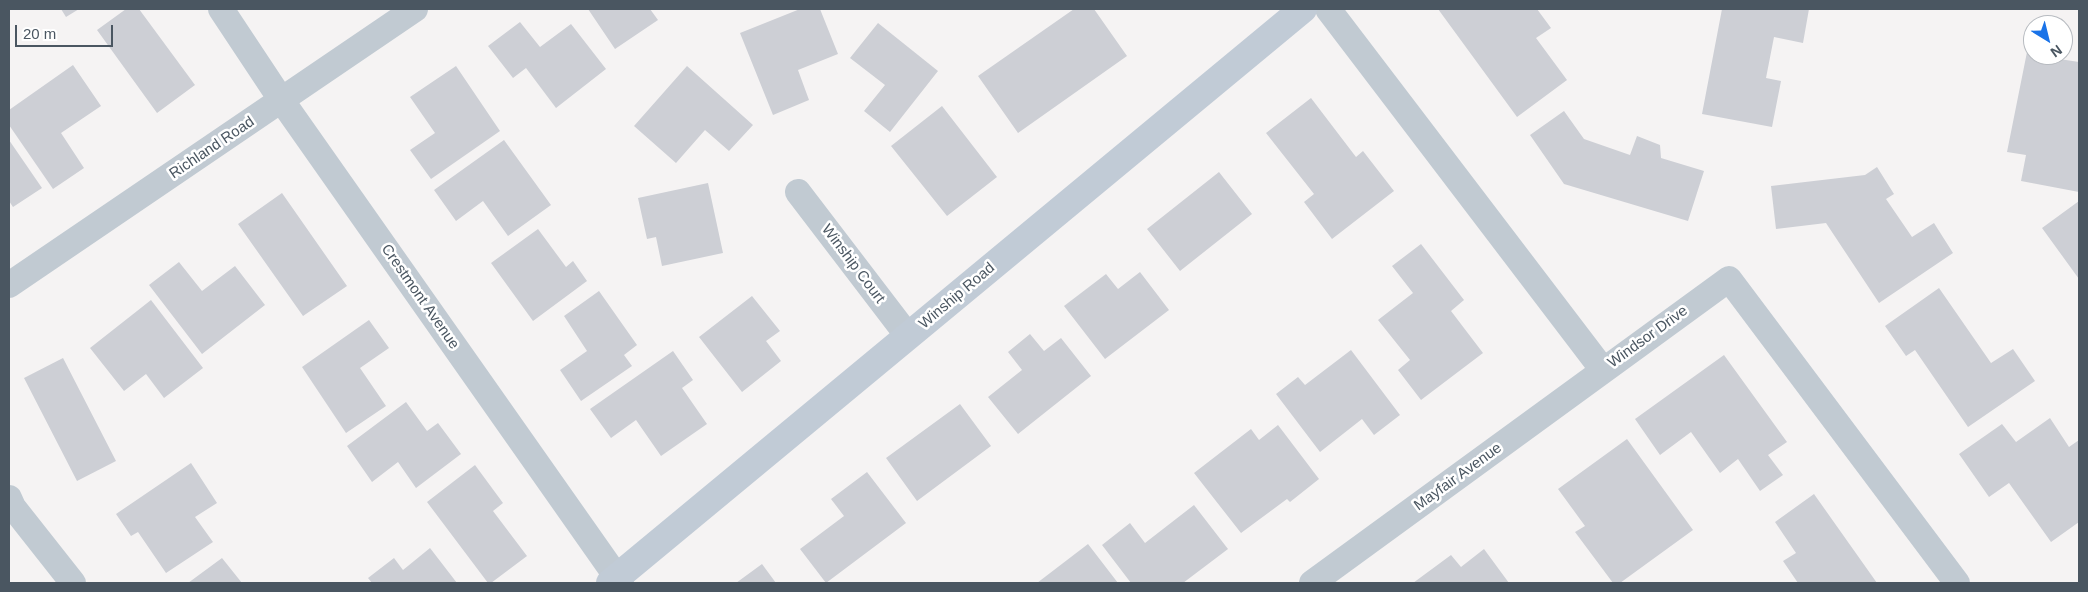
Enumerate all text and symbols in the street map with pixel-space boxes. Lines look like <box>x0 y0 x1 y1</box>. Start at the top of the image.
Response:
scale bar <box>18 15 115 47</box>
north arrow <box>2023 15 2073 65</box>
text: 20 m <box>23 25 56 42</box>
text: N <box>2047 42 2065 61</box>
street label: Richland Road <box>166 113 258 183</box>
street label: Winship Court <box>817 221 889 307</box>
street label: Crestmont Avenue <box>377 241 463 353</box>
street label: Winship Road <box>915 259 999 333</box>
street label: Windsor Drive <box>1605 302 1691 372</box>
street label: Mayfair Avenue <box>1411 439 1505 515</box>

